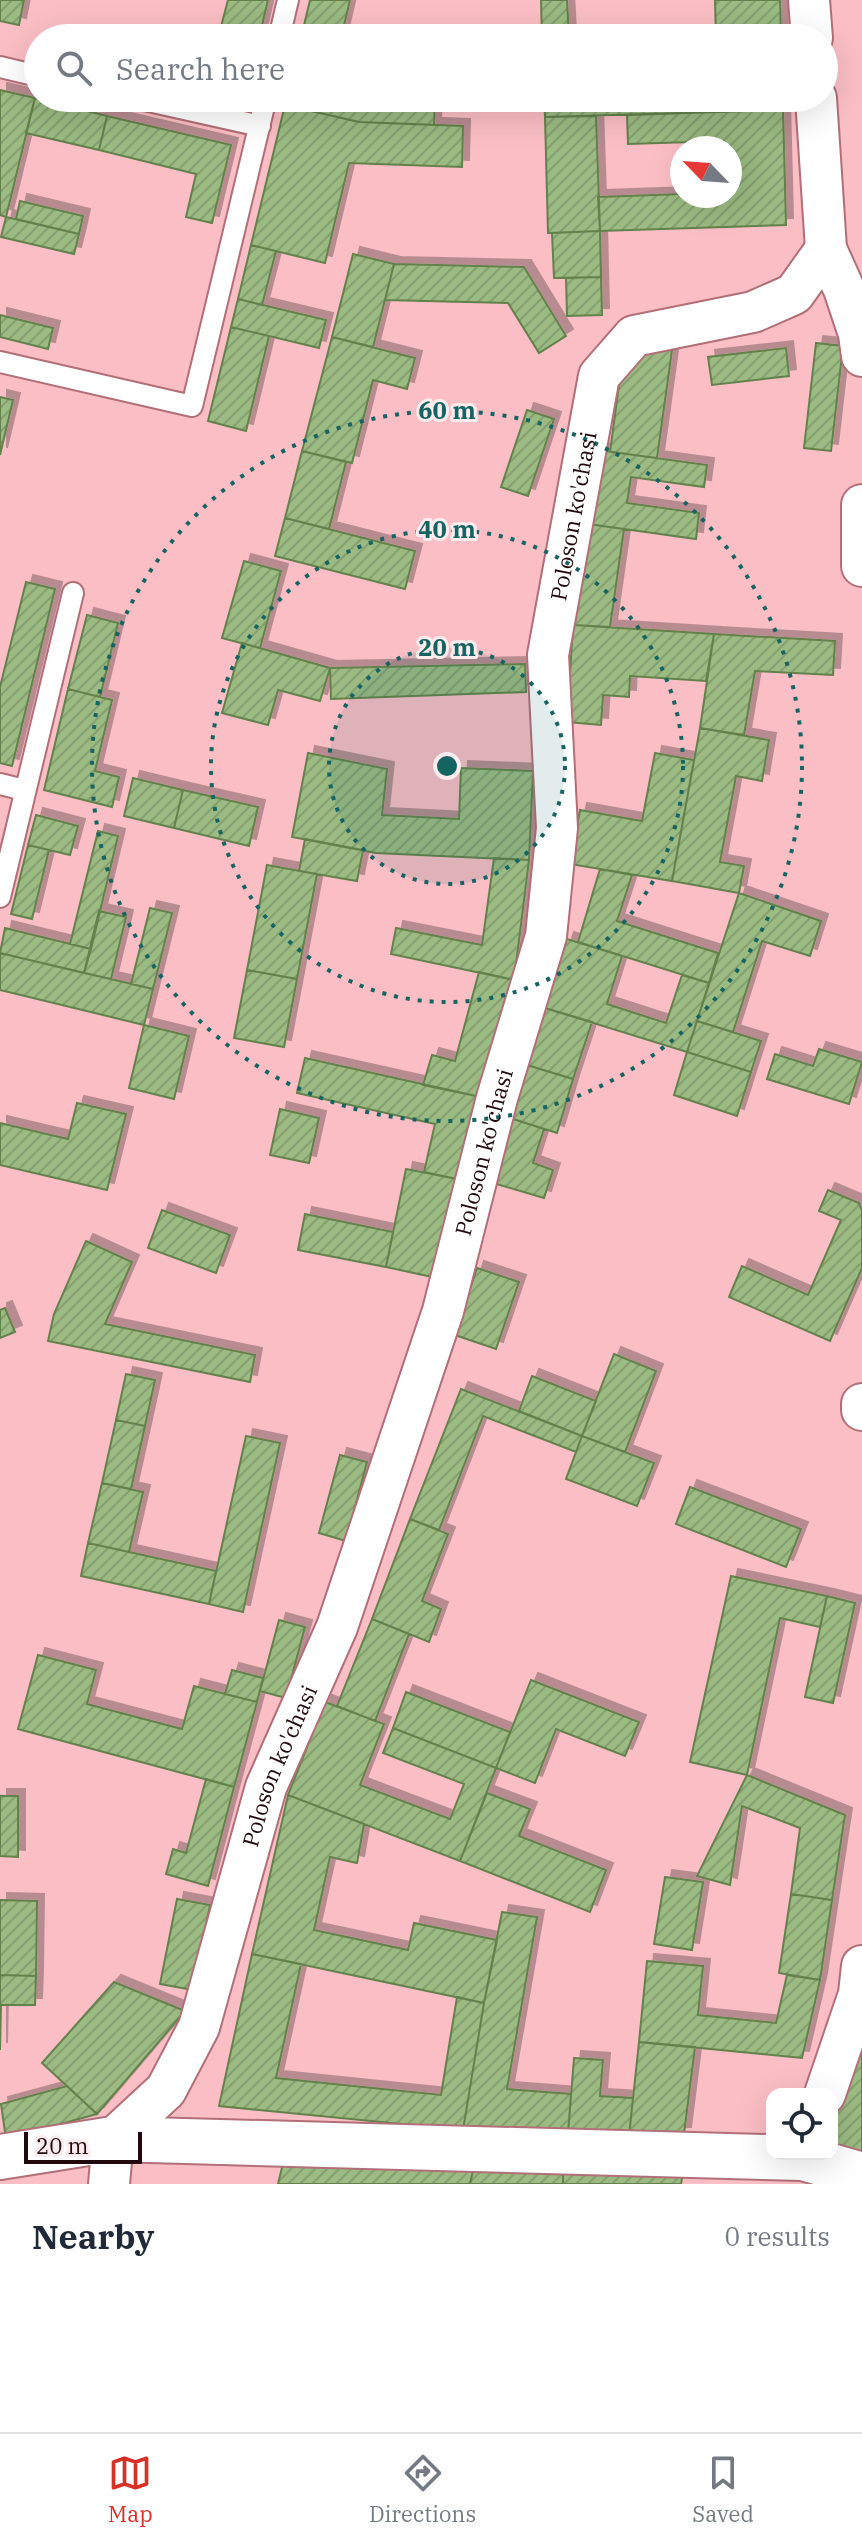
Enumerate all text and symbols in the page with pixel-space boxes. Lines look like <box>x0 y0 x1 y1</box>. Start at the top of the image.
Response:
search box <box>24 24 838 112</box>
icon: search <box>52 46 96 90</box>
text: Search here <box>116 49 285 88</box>
north arrow <box>670 136 742 208</box>
text: 60 m <box>418 394 476 426</box>
street label: Poloson ko'chasi <box>543 429 603 603</box>
text: 40 m <box>418 513 476 545</box>
text: 20 m <box>418 631 476 663</box>
centre of rings <box>433 752 461 780</box>
street label: Poloson ko'chasi <box>448 1065 519 1238</box>
street label: Poloson ko'chasi <box>235 1680 323 1850</box>
map controls <box>766 2088 838 2160</box>
button: locate <box>766 2088 838 2160</box>
scale bar <box>24 2128 142 2164</box>
text: 20 m <box>36 2131 88 2160</box>
text: Nearby <box>32 2214 154 2258</box>
text: 0 results <box>724 2219 830 2253</box>
tab: Map <box>108 2451 153 2528</box>
tab: Directions <box>369 2451 476 2528</box>
tab: Saved <box>692 2451 754 2528</box>

